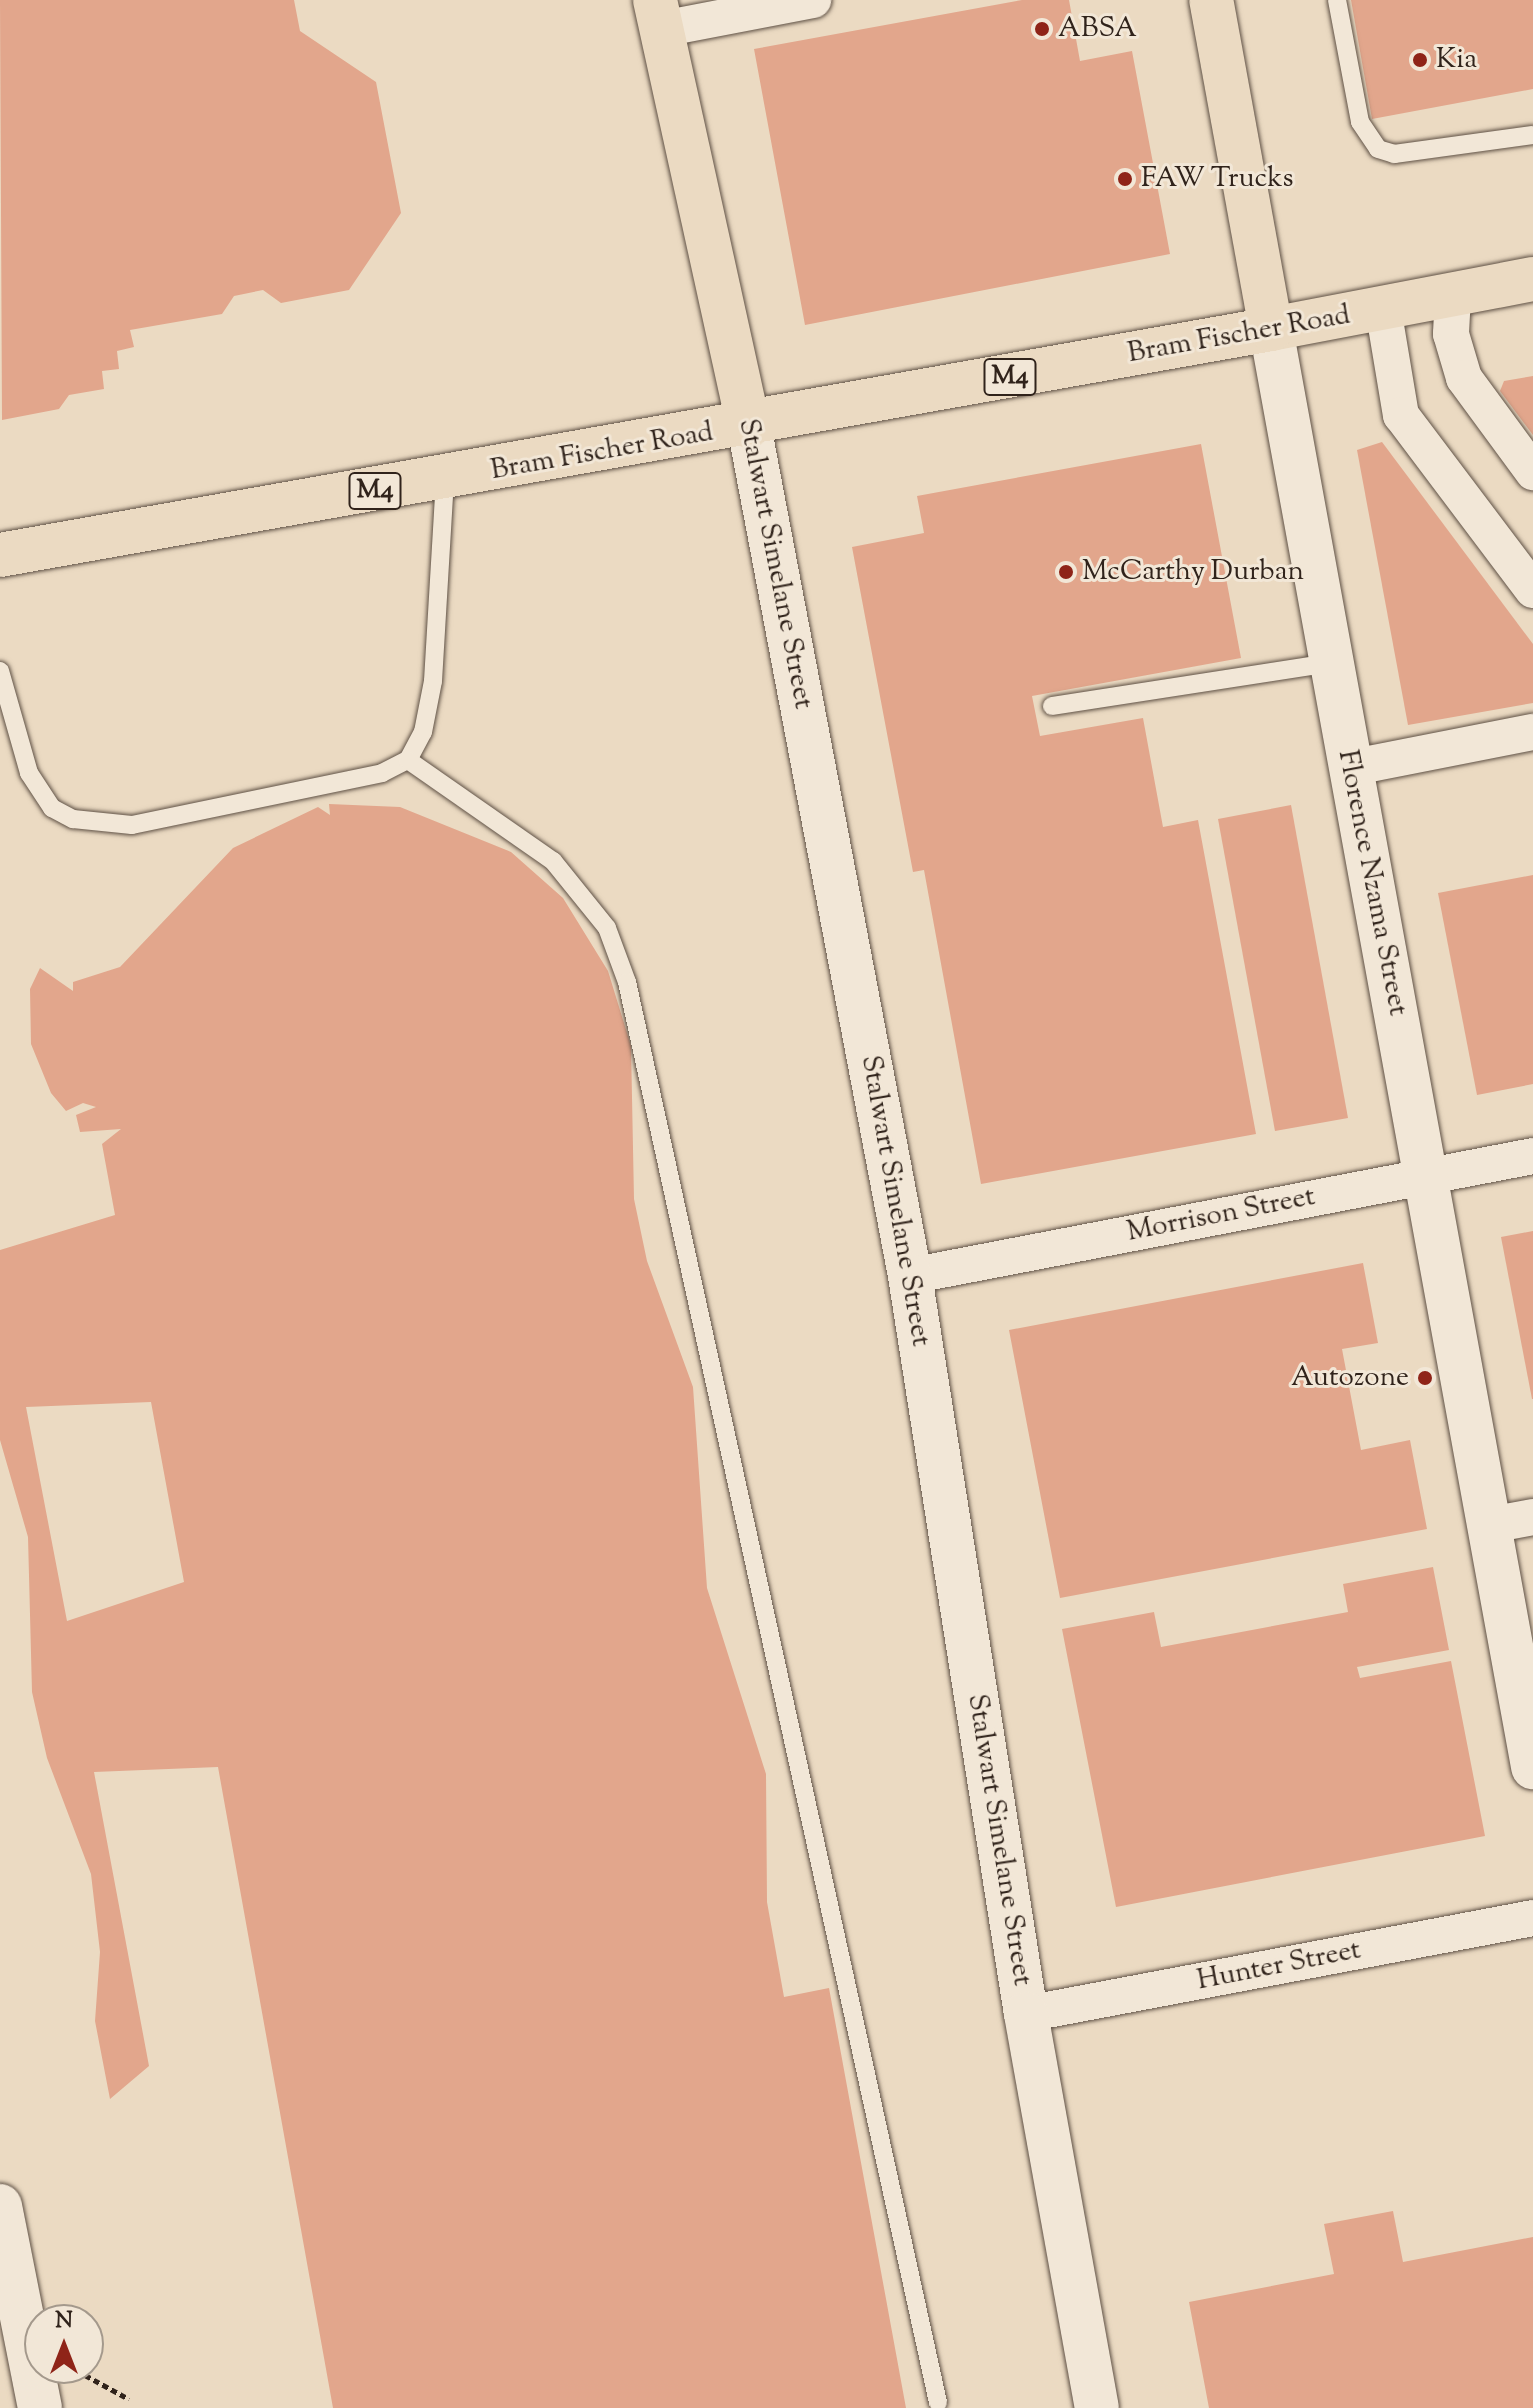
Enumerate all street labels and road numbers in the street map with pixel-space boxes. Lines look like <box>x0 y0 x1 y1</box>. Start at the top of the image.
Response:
street label: Bram Fischer Road <box>1125 299 1353 371</box>
road number: M4 <box>982 355 1038 399</box>
street label: Bram Fischer Road <box>488 416 716 488</box>
street label: Stalwart Simelane Street <box>730 416 820 712</box>
road number: M4 <box>347 469 403 513</box>
street label: Florence Nzama Street <box>1330 747 1414 1019</box>
street label: Stalwart Simelane Street <box>853 1053 937 1349</box>
street label: Morrison Street <box>1124 1180 1318 1250</box>
street label: Stalwart Simelane Street <box>959 1692 1039 1988</box>
street label: Hunter Street <box>1194 1934 1364 1998</box>

